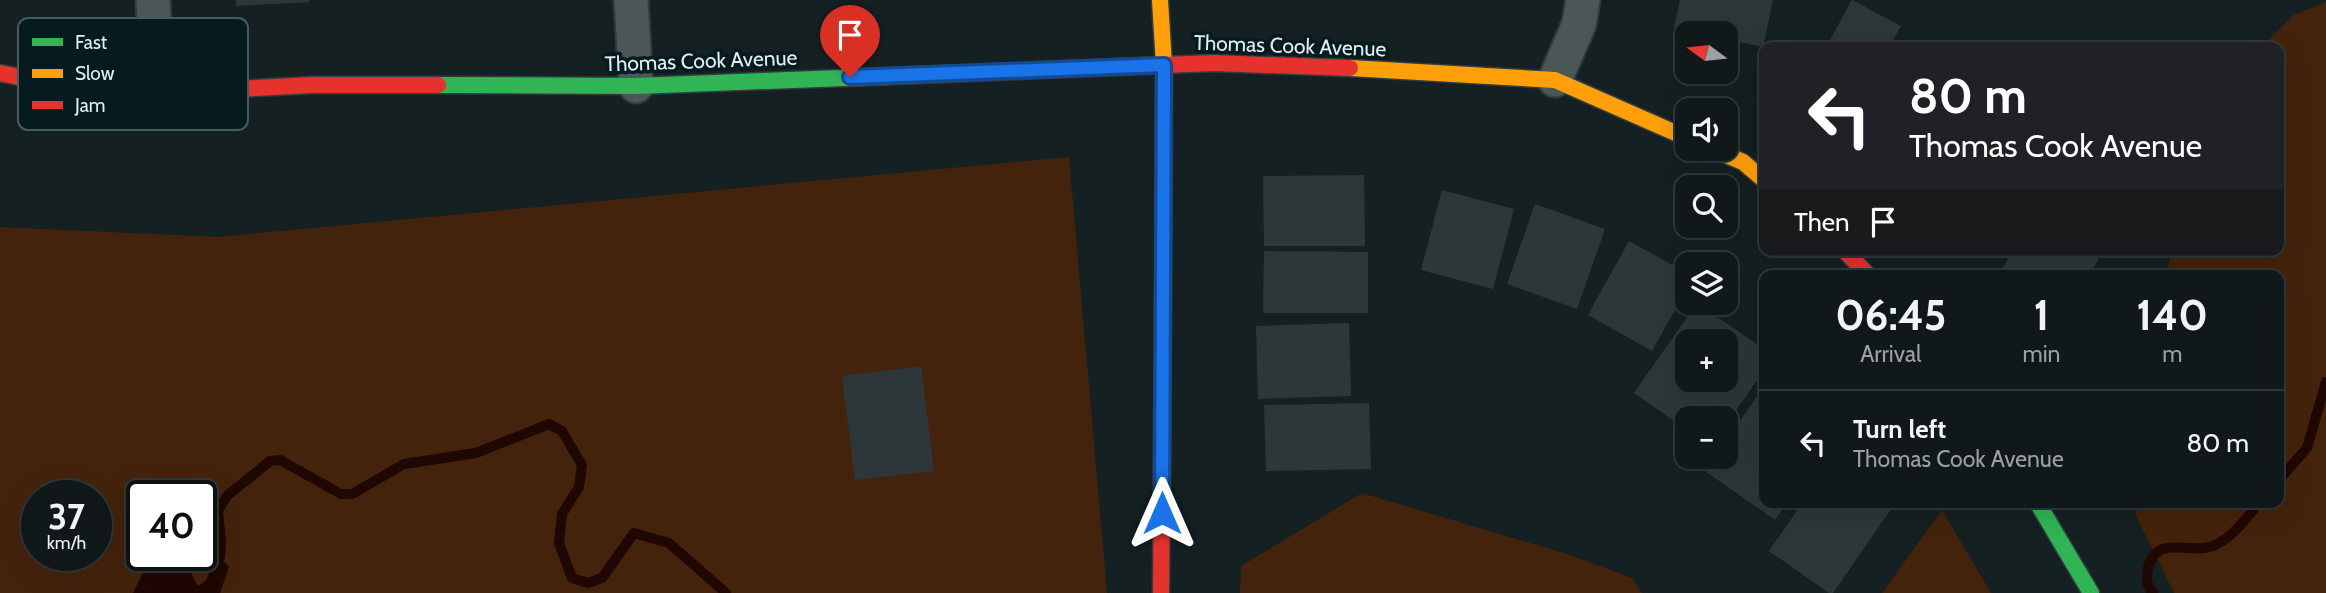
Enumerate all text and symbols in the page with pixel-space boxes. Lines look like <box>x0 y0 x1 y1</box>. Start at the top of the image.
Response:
pin <box>820 5 880 77</box>
icon: arrive <box>831 16 869 54</box>
legend <box>18 18 248 130</box>
north arrow <box>1675 21 1738 84</box>
map controls <box>1675 21 1738 469</box>
street label: Thomas Cook Avenue <box>1193 30 1387 61</box>
text: Fast <box>75 31 108 54</box>
street label: Thomas Cook Avenue <box>604 45 798 76</box>
text: Slow <box>75 62 115 85</box>
text: 80 m <box>1909 66 2027 125</box>
icon: left <box>1794 70 1885 161</box>
text: Jam <box>74 94 105 117</box>
button: sound <box>1675 98 1738 161</box>
text: Thomas Cook Avenue <box>1909 126 2202 165</box>
button: search <box>1675 175 1738 238</box>
icon: arrive <box>1864 203 1902 241</box>
text: Then <box>1794 206 1850 238</box>
button: layers <box>1675 252 1738 315</box>
text: 06:45 <box>1835 289 1946 341</box>
text: 1 <box>2034 289 2049 341</box>
text: 140 <box>2137 289 2208 341</box>
button: + <box>1675 329 1738 392</box>
text: Arrival <box>1860 340 1921 368</box>
text: min <box>2023 340 2060 368</box>
text: m <box>2162 340 2182 368</box>
button: − <box>1675 406 1738 469</box>
text: Turn left <box>1853 413 1946 445</box>
icon: left <box>1794 424 1832 462</box>
text: 80 m <box>2186 427 2249 459</box>
text: Thomas Cook Avenue <box>1853 445 2064 473</box>
position arrow <box>1125 476 1199 550</box>
speed limit sign: 40 <box>126 480 217 571</box>
text: 37 <box>48 495 85 538</box>
text: km/h <box>47 532 86 554</box>

